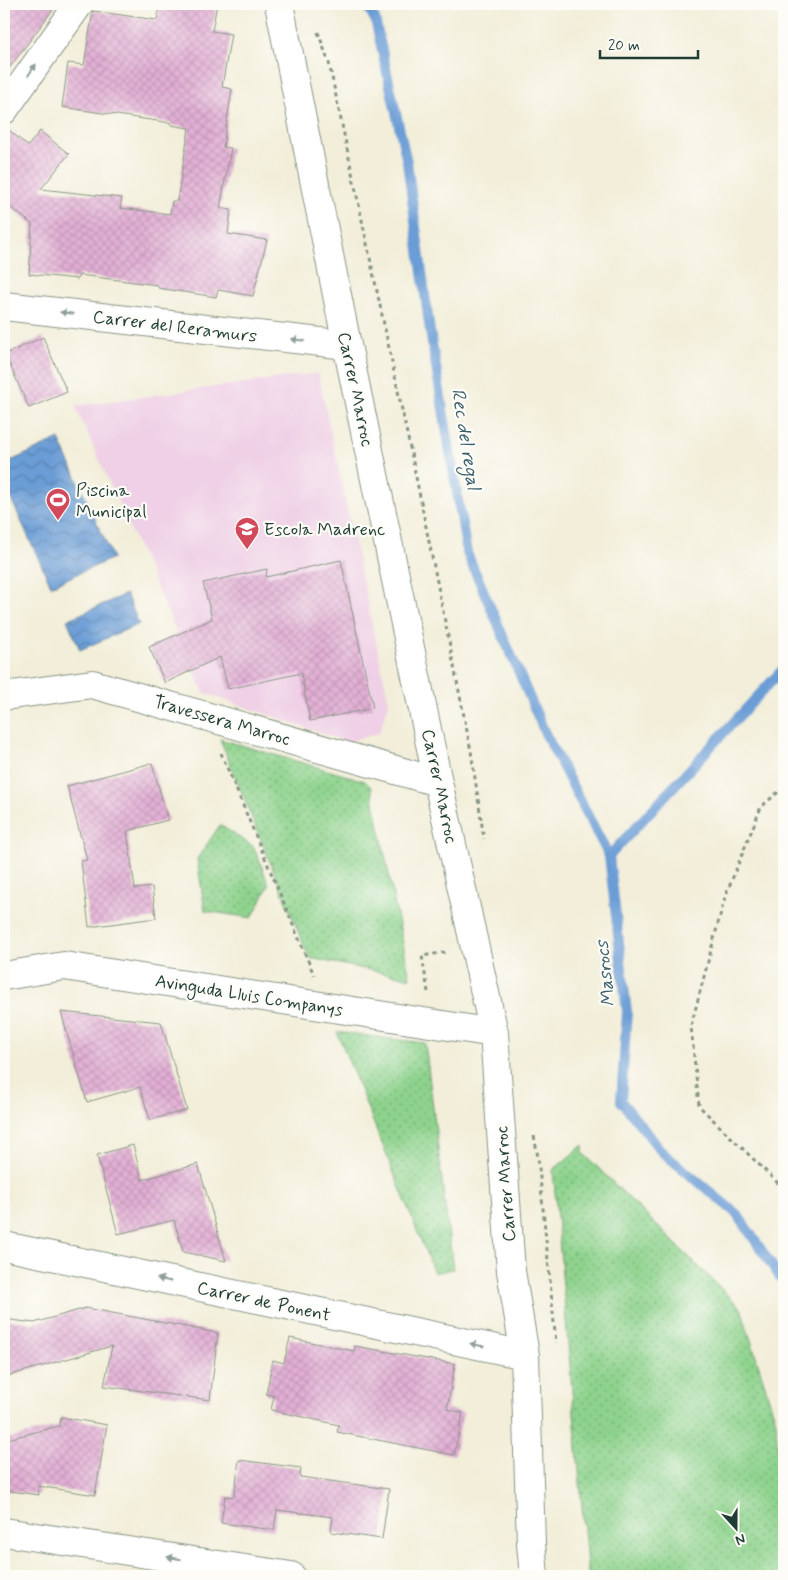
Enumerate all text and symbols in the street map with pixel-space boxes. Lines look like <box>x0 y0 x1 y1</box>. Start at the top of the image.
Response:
scale bar <box>600 28 698 60</box>
text: 20 m <box>608 36 640 56</box>
one-way arrow <box>27 63 37 77</box>
street label: Carrer del Reramurs <box>91 305 258 349</box>
one-way arrow <box>59 309 75 317</box>
street label: Carrer Marroc <box>331 330 379 449</box>
one-way arrow <box>290 336 306 344</box>
water label: Rec del regal <box>443 387 486 493</box>
place label: Piscina Municipal <box>76 479 147 524</box>
sports icon: Piscina Municipal <box>45 487 71 521</box>
school or university icon: Escola Madrenc <box>234 516 260 550</box>
place label: Escola Madrenc <box>264 518 385 542</box>
street label: Travessera Marroc <box>151 690 293 752</box>
street label: Carrer Marroc <box>415 727 463 846</box>
water label: Masrocs <box>589 938 621 1008</box>
street label: Avinguda Lluis Companys <box>153 969 344 1024</box>
street label: Carrer Marroc <box>490 1125 522 1243</box>
one-way arrow <box>156 1275 172 1283</box>
street label: Carrer de Ponent <box>195 1276 333 1328</box>
one-way arrow <box>470 1341 485 1349</box>
north arrow <box>710 1502 760 1552</box>
text: N <box>733 1529 748 1549</box>
one-way arrow <box>165 1554 181 1562</box>

